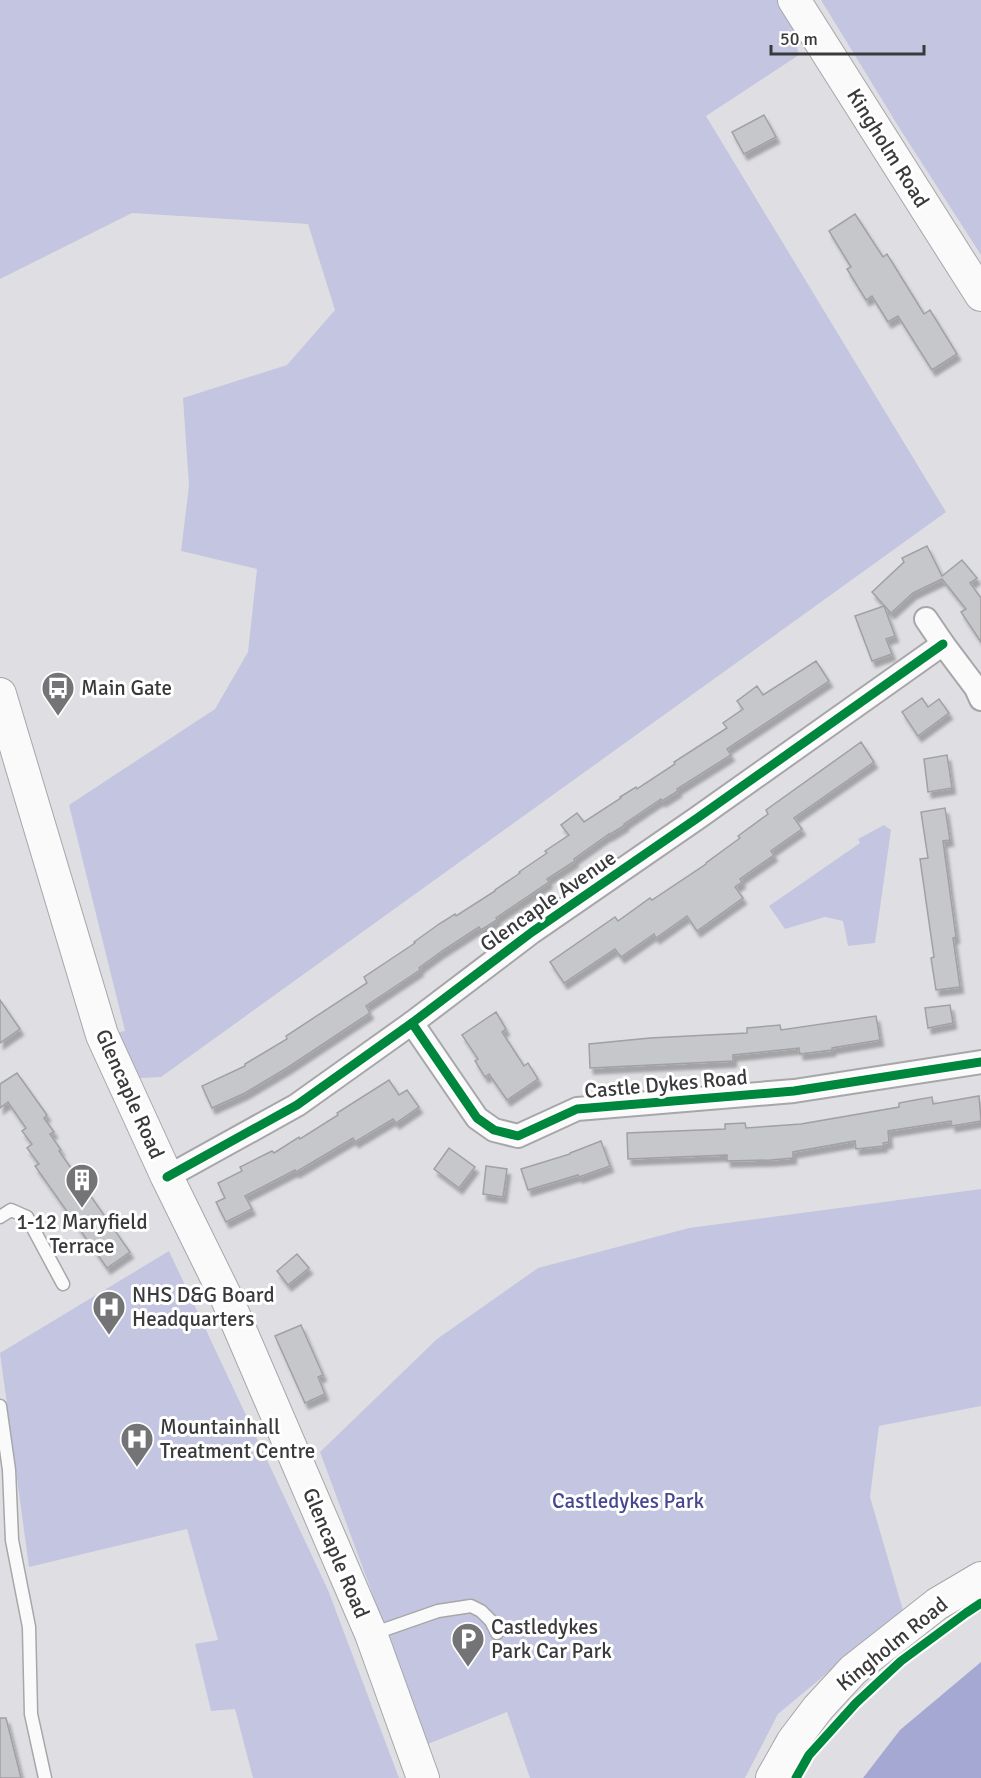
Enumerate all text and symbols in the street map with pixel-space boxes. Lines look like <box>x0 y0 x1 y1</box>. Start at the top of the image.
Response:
scale bar <box>771 18 924 56</box>
text: 50 m <box>780 28 818 50</box>
street label: Kingholm Road <box>841 84 935 212</box>
bus stop icon: Main Gate <box>40 670 76 717</box>
place label: Main Gate <box>81 675 172 701</box>
street label: Glencaple Avenue <box>475 845 621 957</box>
street label: Glencaple Road <box>90 1025 170 1163</box>
street label: Castle Dykes Road <box>583 1064 749 1104</box>
building icon: 1-12 Maryfield Terrace <box>64 1162 100 1209</box>
place label: 1-12 Maryfield Terrace <box>16 1209 148 1259</box>
place label: NHS D&G Board Headquarters <box>132 1282 275 1332</box>
hospital icon: NHS D&G Board Headquarters <box>91 1289 127 1336</box>
place label: Mountainhall Treatment Centre <box>160 1414 315 1464</box>
hospital icon: Mountainhall Treatment Centre <box>119 1421 155 1468</box>
street label: Glencaple Road <box>297 1484 375 1622</box>
park label: Castledykes Park <box>552 1488 704 1514</box>
street label: Kingholm Road <box>831 1591 953 1697</box>
place label: Castledykes Park Car Park <box>491 1614 612 1664</box>
parking icon: Castledykes Park Car Park <box>450 1621 486 1668</box>

